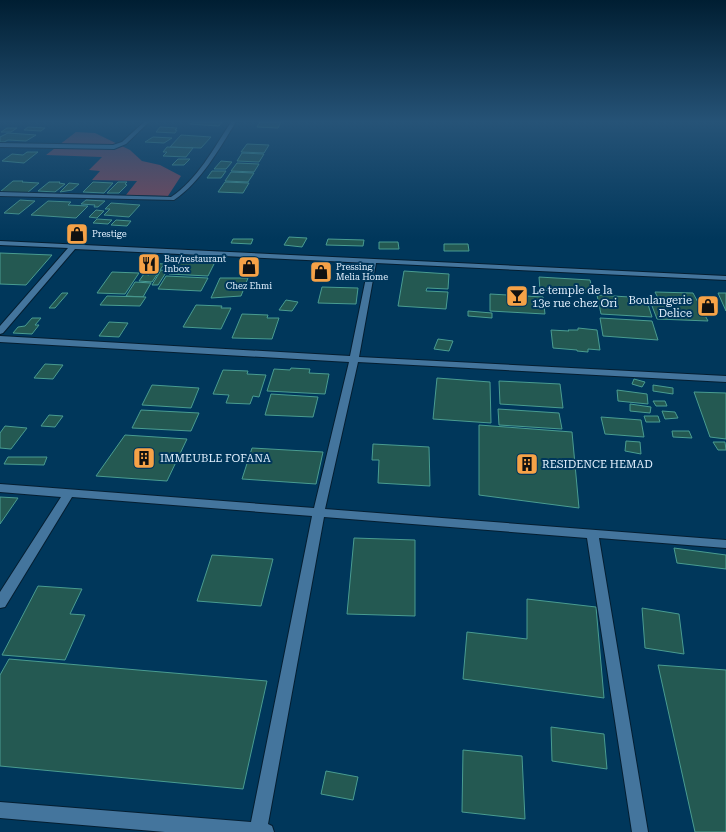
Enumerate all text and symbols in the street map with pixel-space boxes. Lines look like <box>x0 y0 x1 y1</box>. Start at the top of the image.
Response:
shop icon: Prestige <box>64 221 90 247</box>
place label: Prestige <box>92 229 127 239</box>
restaurant icon: Bar/restaurant Inbox <box>136 251 162 277</box>
place label: Bar/restaurant Inbox <box>164 254 227 274</box>
shop icon: Chez Ehmi <box>236 254 262 280</box>
shop icon: Pressing Melia Home <box>308 259 334 285</box>
place label: Pressing Melia Home <box>336 262 388 282</box>
place label: Chez Ehmi <box>226 281 272 291</box>
bar icon: Le temple de la 13e rue chez Ori <box>504 283 530 309</box>
place label: Le temple de la 13e rue chez Ori <box>532 284 618 310</box>
shop icon: Boulangerie Delice <box>695 293 721 319</box>
place label: Boulangerie Delice <box>628 294 692 320</box>
building icon: IMMEUBLE FOFANA <box>131 445 157 471</box>
building icon: RESIDENCE HEMAD <box>514 451 540 477</box>
place label: IMMEUBLE FOFANA <box>160 452 271 465</box>
place label: RESIDENCE HEMAD <box>542 458 653 471</box>

